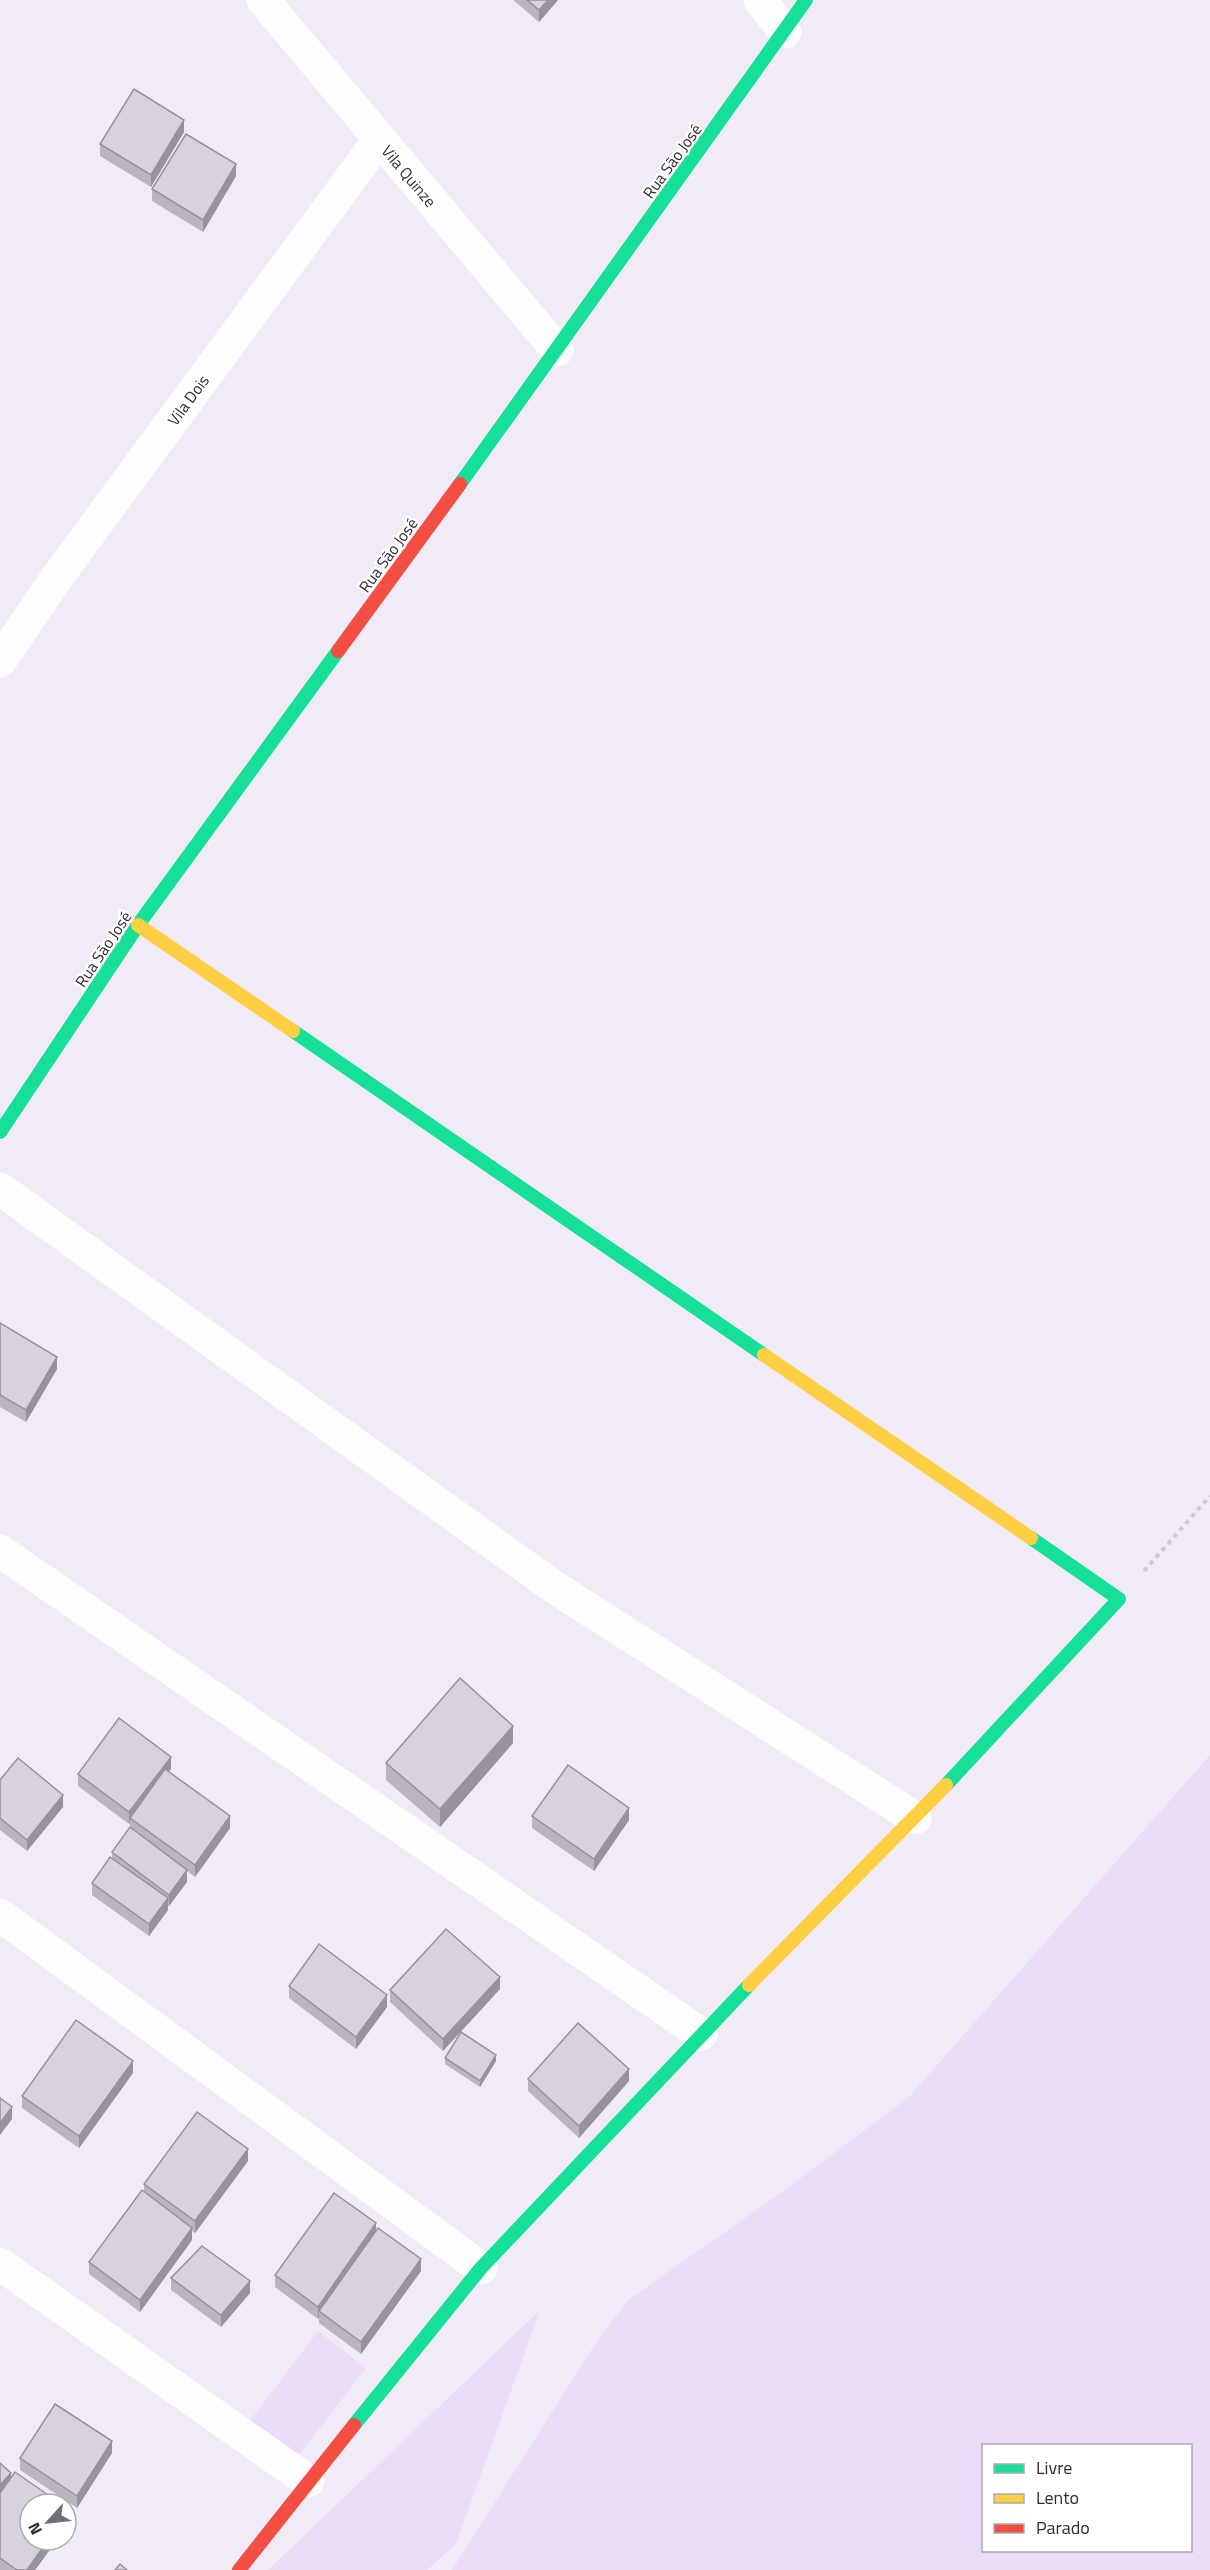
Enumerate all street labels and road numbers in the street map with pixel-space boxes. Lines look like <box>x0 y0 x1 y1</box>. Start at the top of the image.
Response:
street label: Rua São José <box>637 119 707 203</box>
street label: Vila Quinze <box>376 140 442 212</box>
street label: Vila Dois <box>161 370 215 430</box>
street label: Rua São José <box>353 513 423 597</box>
street label: Rua São José <box>69 906 137 992</box>

